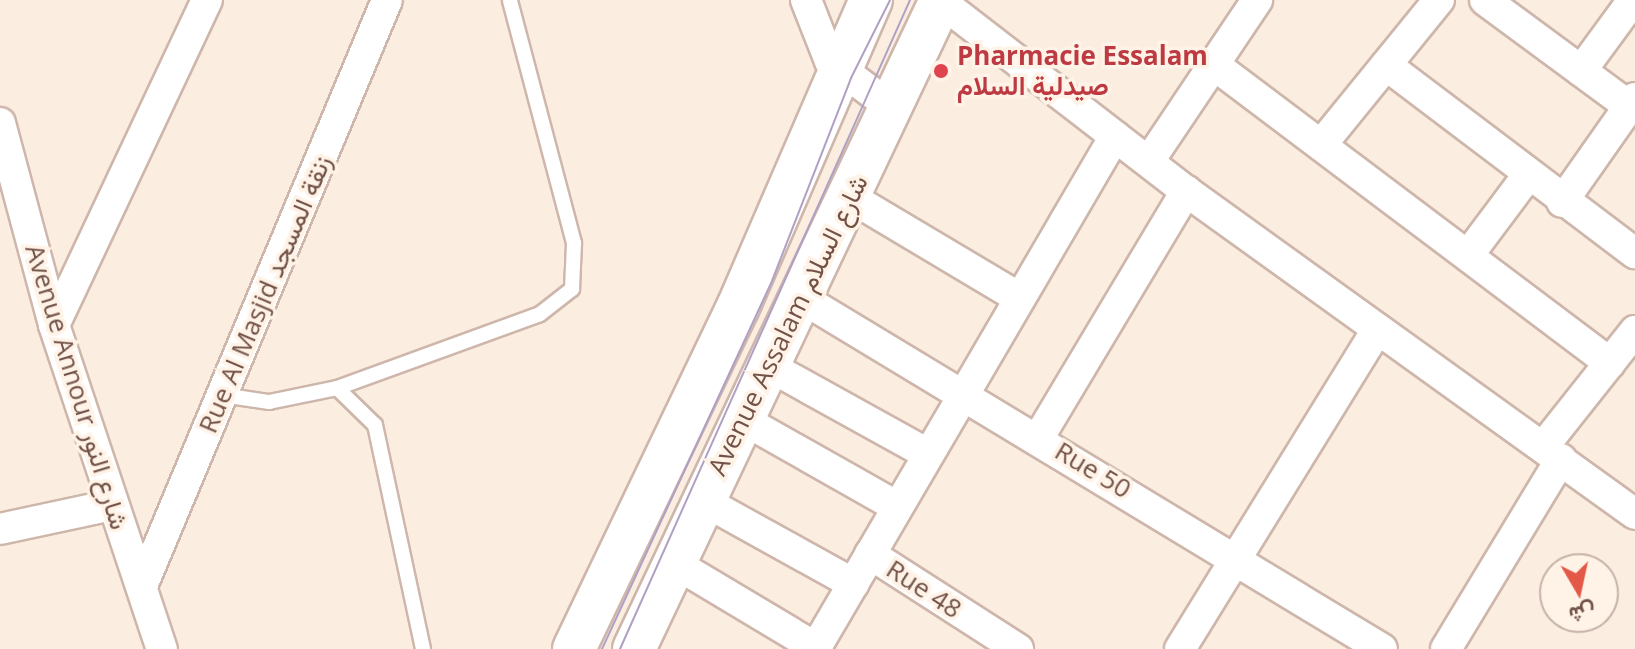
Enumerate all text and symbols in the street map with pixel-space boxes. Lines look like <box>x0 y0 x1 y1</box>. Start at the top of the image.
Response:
place label: Pharmacie Essalam صيدلية السلام <box>957 40 1208 102</box>
marker: Pharmacie Essalam صيدلية السلام <box>932 62 950 80</box>
street label: Rue Al Masjid زنقة المسجد <box>192 150 338 438</box>
street label: Avenue Assalam شارع السلام <box>702 170 874 480</box>
street label: Avenue Annour شارع النور <box>19 241 135 533</box>
street label: Rue 50 <box>1049 435 1137 505</box>
street label: Rue 48 <box>881 553 967 625</box>
north arrow <box>1539 553 1619 633</box>
text: ش <box>1567 598 1598 632</box>

